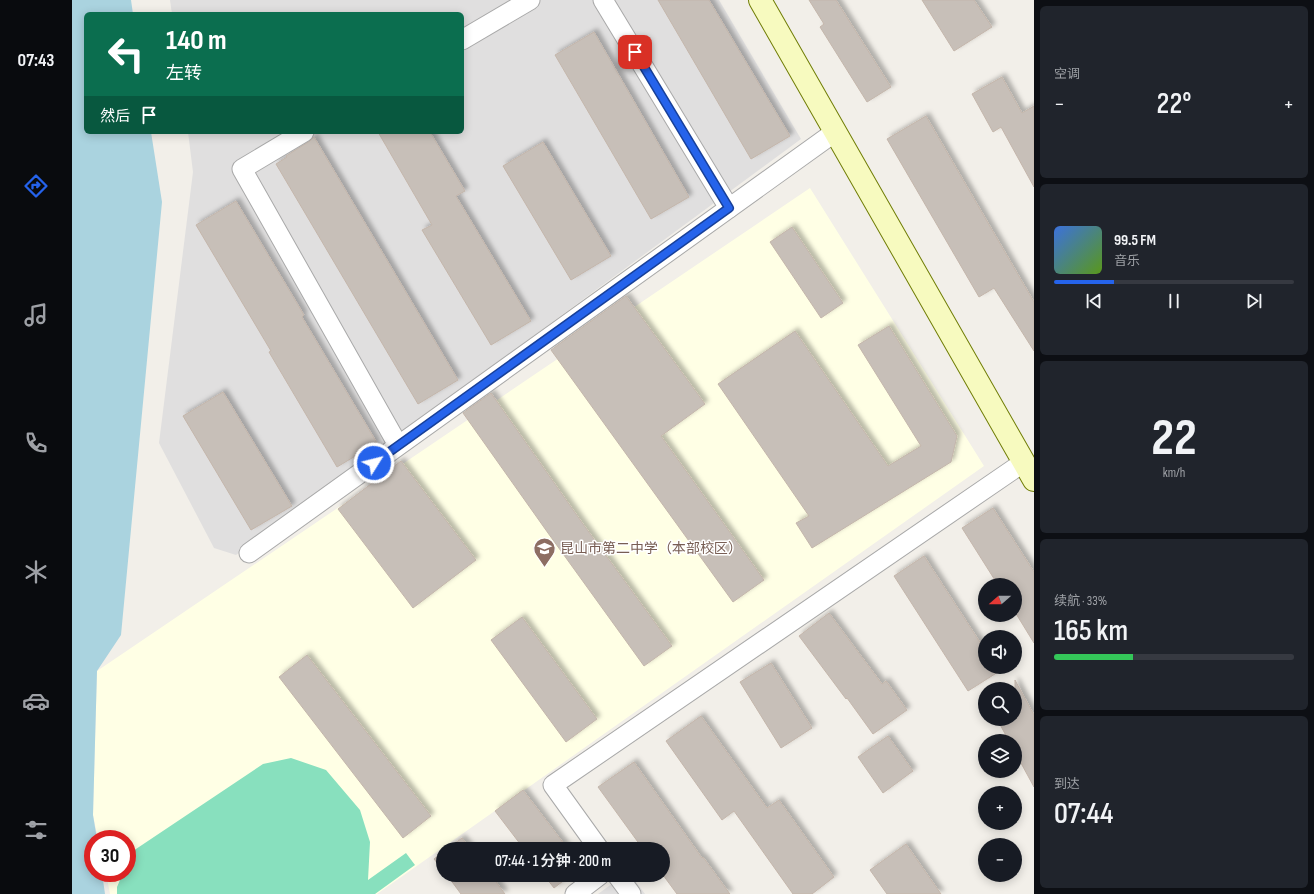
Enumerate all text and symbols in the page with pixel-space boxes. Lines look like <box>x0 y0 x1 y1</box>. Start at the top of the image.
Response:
text: 140 m <box>166 24 227 57</box>
icon: left <box>100 28 152 80</box>
pin <box>618 35 652 69</box>
icon: arrive <box>624 41 646 63</box>
text: 07:43 <box>18 50 54 71</box>
text: 左转 <box>166 63 202 84</box>
text: 空调 <box>1054 66 1080 82</box>
text: 22° <box>1157 86 1191 122</box>
text: − <box>1054 91 1065 118</box>
text: + <box>1283 91 1294 118</box>
icon: arrive <box>138 104 160 126</box>
text: 然后 <box>100 107 130 126</box>
icon: directions <box>22 172 50 200</box>
text: 99.5 FM <box>1114 231 1156 250</box>
text: 音乐 <box>1114 253 1140 269</box>
icon: previous <box>1083 290 1105 312</box>
icon: pause <box>1163 290 1185 312</box>
icon: next <box>1243 290 1265 312</box>
icon: music <box>22 301 50 329</box>
text: 22 <box>1151 407 1197 470</box>
icon: phone <box>22 429 50 457</box>
position arrow <box>353 442 395 484</box>
text: km/h <box>1163 465 1185 481</box>
school or university icon: 昆山市第二中学（本部校区） <box>531 535 557 568</box>
place label: 昆山市第二中学（本部校区） <box>560 540 742 557</box>
icon: climate <box>22 558 50 586</box>
north arrow <box>978 578 1022 622</box>
map controls <box>978 578 1022 882</box>
text: 续航 · 33% <box>1054 593 1107 609</box>
text: 165 km <box>1054 613 1128 649</box>
button: sound <box>978 630 1022 674</box>
button: search <box>978 682 1022 726</box>
icon: car <box>22 687 50 715</box>
button: layers <box>978 734 1022 778</box>
text: 到达 <box>1054 776 1080 792</box>
button: + <box>978 786 1022 830</box>
text: 07:44 <box>1054 796 1113 832</box>
icon: filters <box>22 816 50 844</box>
speed limit sign: 30 <box>84 830 136 882</box>
button: − <box>978 838 1022 882</box>
text: 07:44 · 1 分钟 · 200 m <box>495 852 611 871</box>

